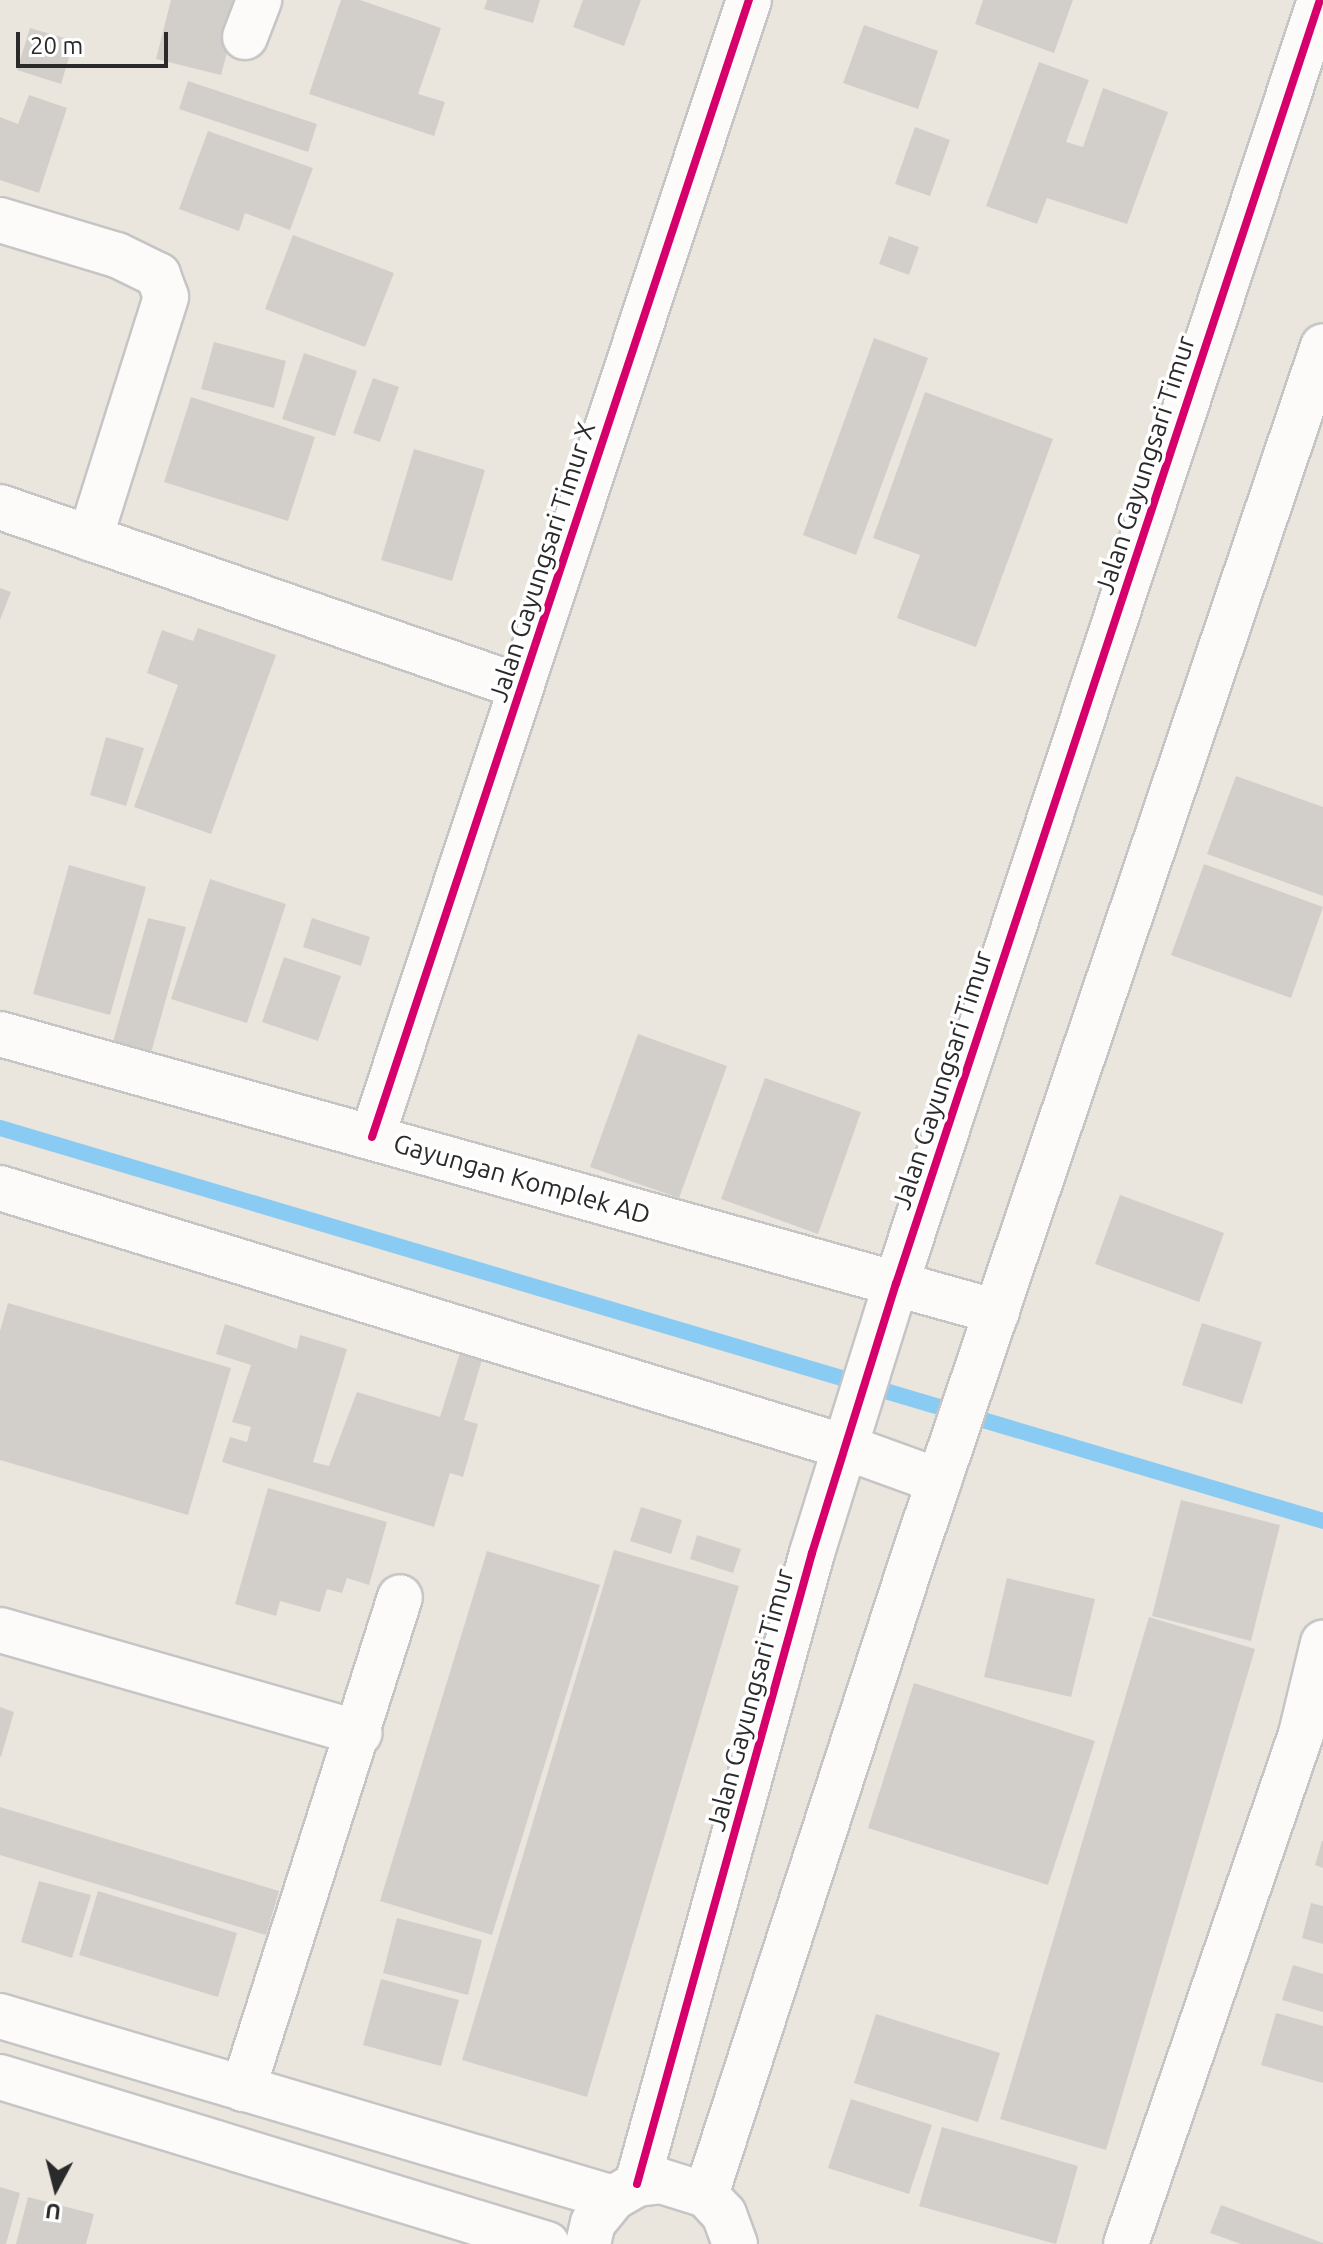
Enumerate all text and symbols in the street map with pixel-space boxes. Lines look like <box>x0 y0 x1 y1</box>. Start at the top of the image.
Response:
scale bar <box>20 16 172 66</box>
text: 20 m <box>30 32 83 59</box>
street label: Jalan Gayungsari Timur <box>1088 332 1202 598</box>
street label: Jalan Gayungsari Timur X <box>482 418 602 706</box>
street label: Jalan Gayungsari Timur <box>885 947 999 1213</box>
street label: Gayungan Komplek AD <box>390 1127 654 1231</box>
street label: Jalan Gayungsari Timur <box>700 1565 800 1835</box>
north arrow <box>16 2148 96 2228</box>
text: U <box>44 2199 62 2226</box>

